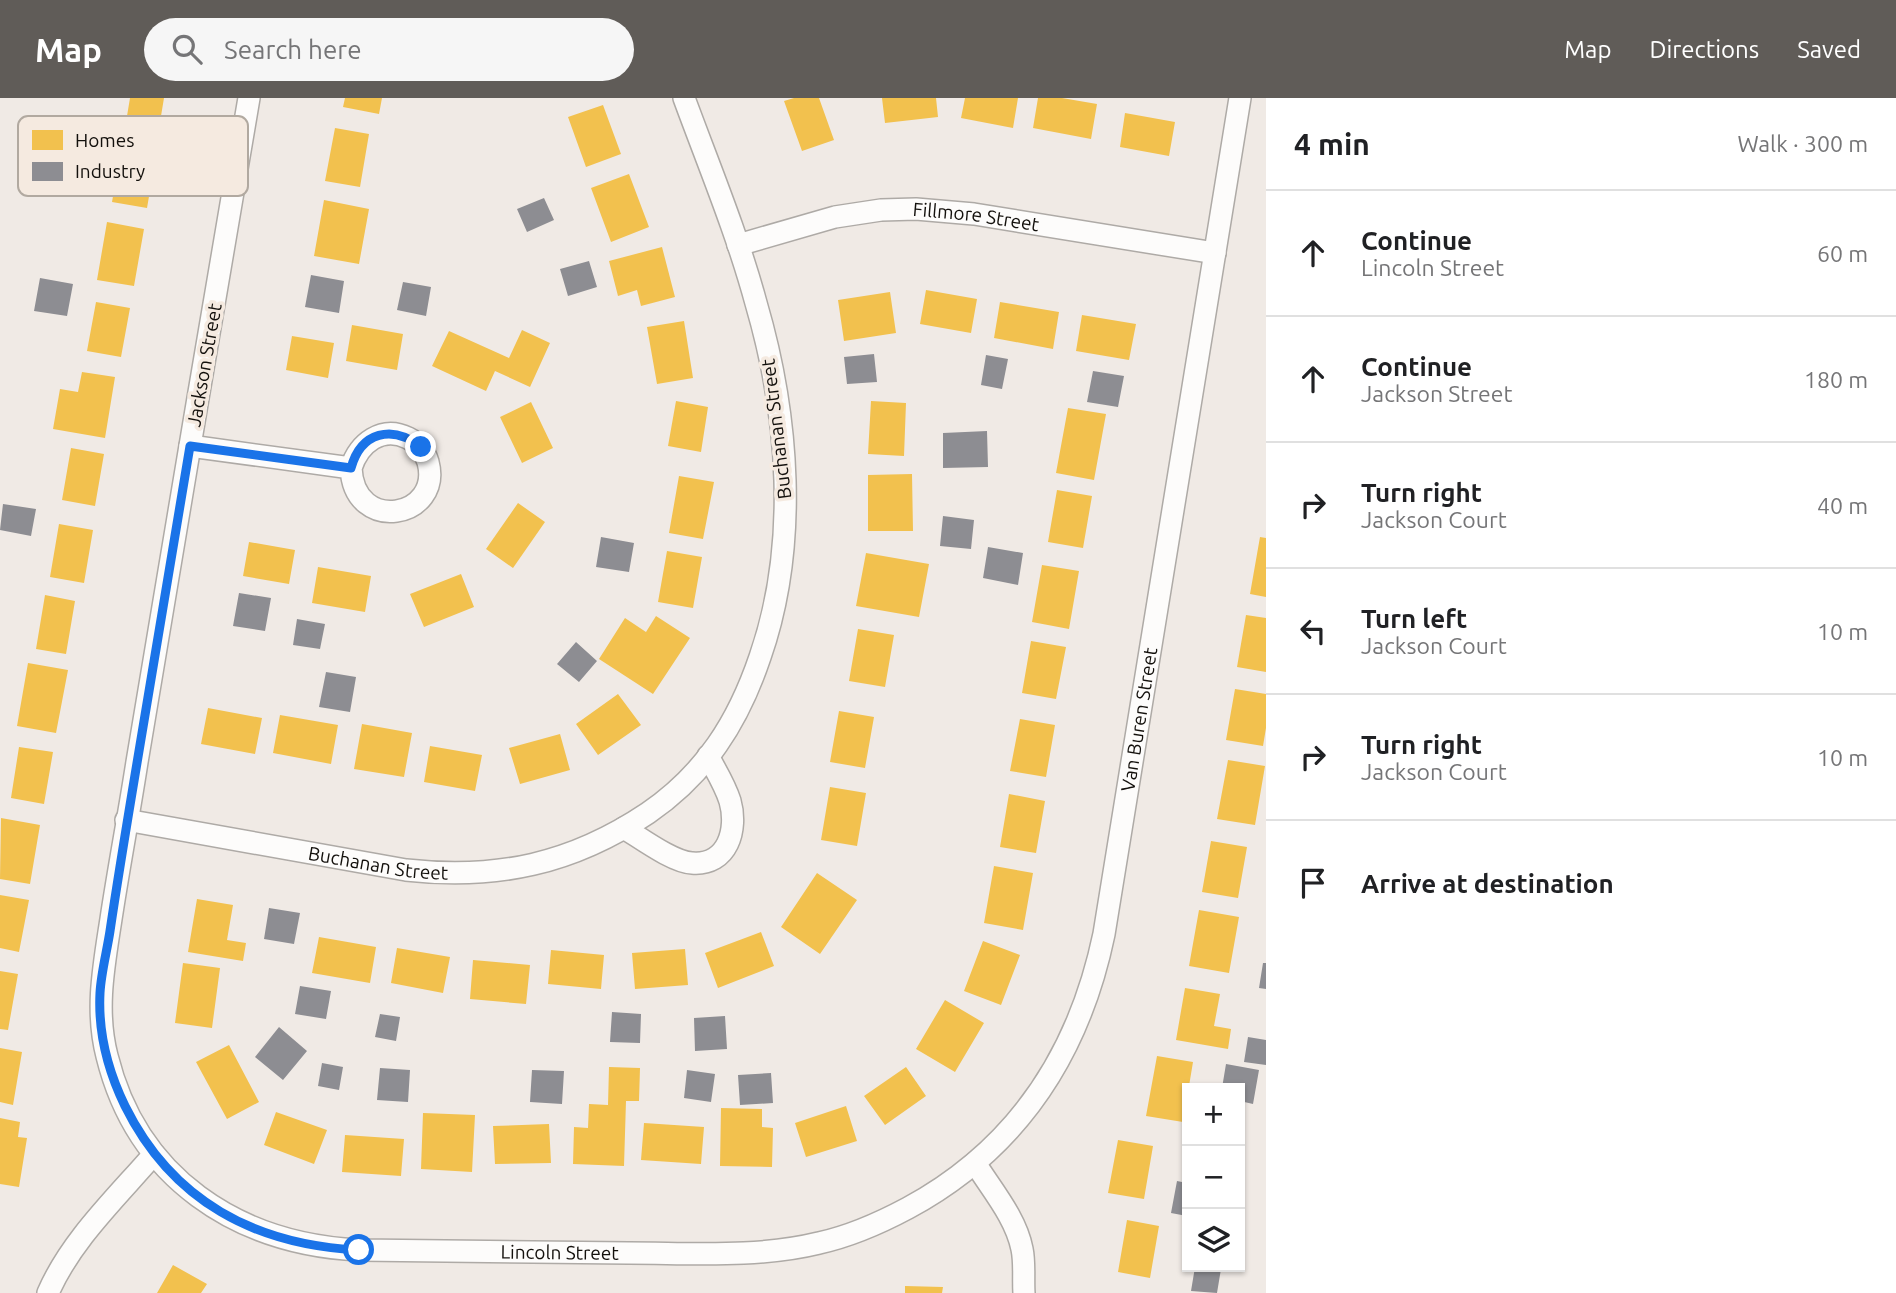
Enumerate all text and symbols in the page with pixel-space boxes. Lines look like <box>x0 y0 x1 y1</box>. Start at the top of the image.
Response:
search box <box>144 18 634 81</box>
icon: search <box>168 30 206 68</box>
text: Map <box>35 31 102 68</box>
text: Search here <box>224 35 362 64</box>
text: Map <box>1564 36 1611 63</box>
text: Directions <box>1649 36 1759 63</box>
text: Saved <box>1797 36 1861 63</box>
legend <box>18 116 248 196</box>
text: 4 min <box>1294 127 1370 161</box>
text: Homes <box>75 129 135 151</box>
text: Walk · 300 m <box>1737 131 1868 156</box>
text: Industry <box>75 160 145 182</box>
street label: Fillmore Street <box>912 198 1041 235</box>
text: Continue <box>1361 226 1472 255</box>
icon: ahead <box>1294 234 1332 272</box>
text: 60 m <box>1817 241 1868 266</box>
text: Lincoln Street <box>1361 255 1504 280</box>
street label: Jackson Street <box>182 301 226 429</box>
text: Continue <box>1361 352 1472 381</box>
street label: Buchanan Street <box>756 357 796 500</box>
icon: ahead <box>1294 360 1332 398</box>
text: 180 m <box>1804 367 1868 392</box>
text: Jackson Street <box>1361 381 1513 406</box>
route end <box>405 431 436 462</box>
text: Turn right <box>1361 478 1482 507</box>
icon: right <box>1294 486 1332 524</box>
text: 40 m <box>1817 493 1868 518</box>
text: Jackson Court <box>1361 507 1507 532</box>
text: Turn left <box>1361 604 1467 633</box>
icon: left <box>1294 612 1332 650</box>
text: 10 m <box>1817 619 1868 644</box>
text: Jackson Court <box>1361 633 1507 658</box>
street label: Van Buren Street <box>1116 645 1162 793</box>
text: Turn right <box>1361 730 1482 759</box>
icon: right <box>1294 738 1332 776</box>
text: 10 m <box>1817 745 1868 770</box>
text: Jackson Court <box>1361 759 1507 784</box>
street label: Buchanan Street <box>306 842 449 884</box>
icon: arrive <box>1294 864 1332 902</box>
text: Arrive at destination <box>1361 869 1614 898</box>
map controls <box>1182 1083 1245 1272</box>
button: + <box>1182 1083 1245 1146</box>
button: − <box>1182 1146 1245 1209</box>
button: layers <box>1182 1209 1245 1272</box>
route start <box>343 1234 374 1265</box>
street label: Lincoln Street <box>500 1241 619 1264</box>

